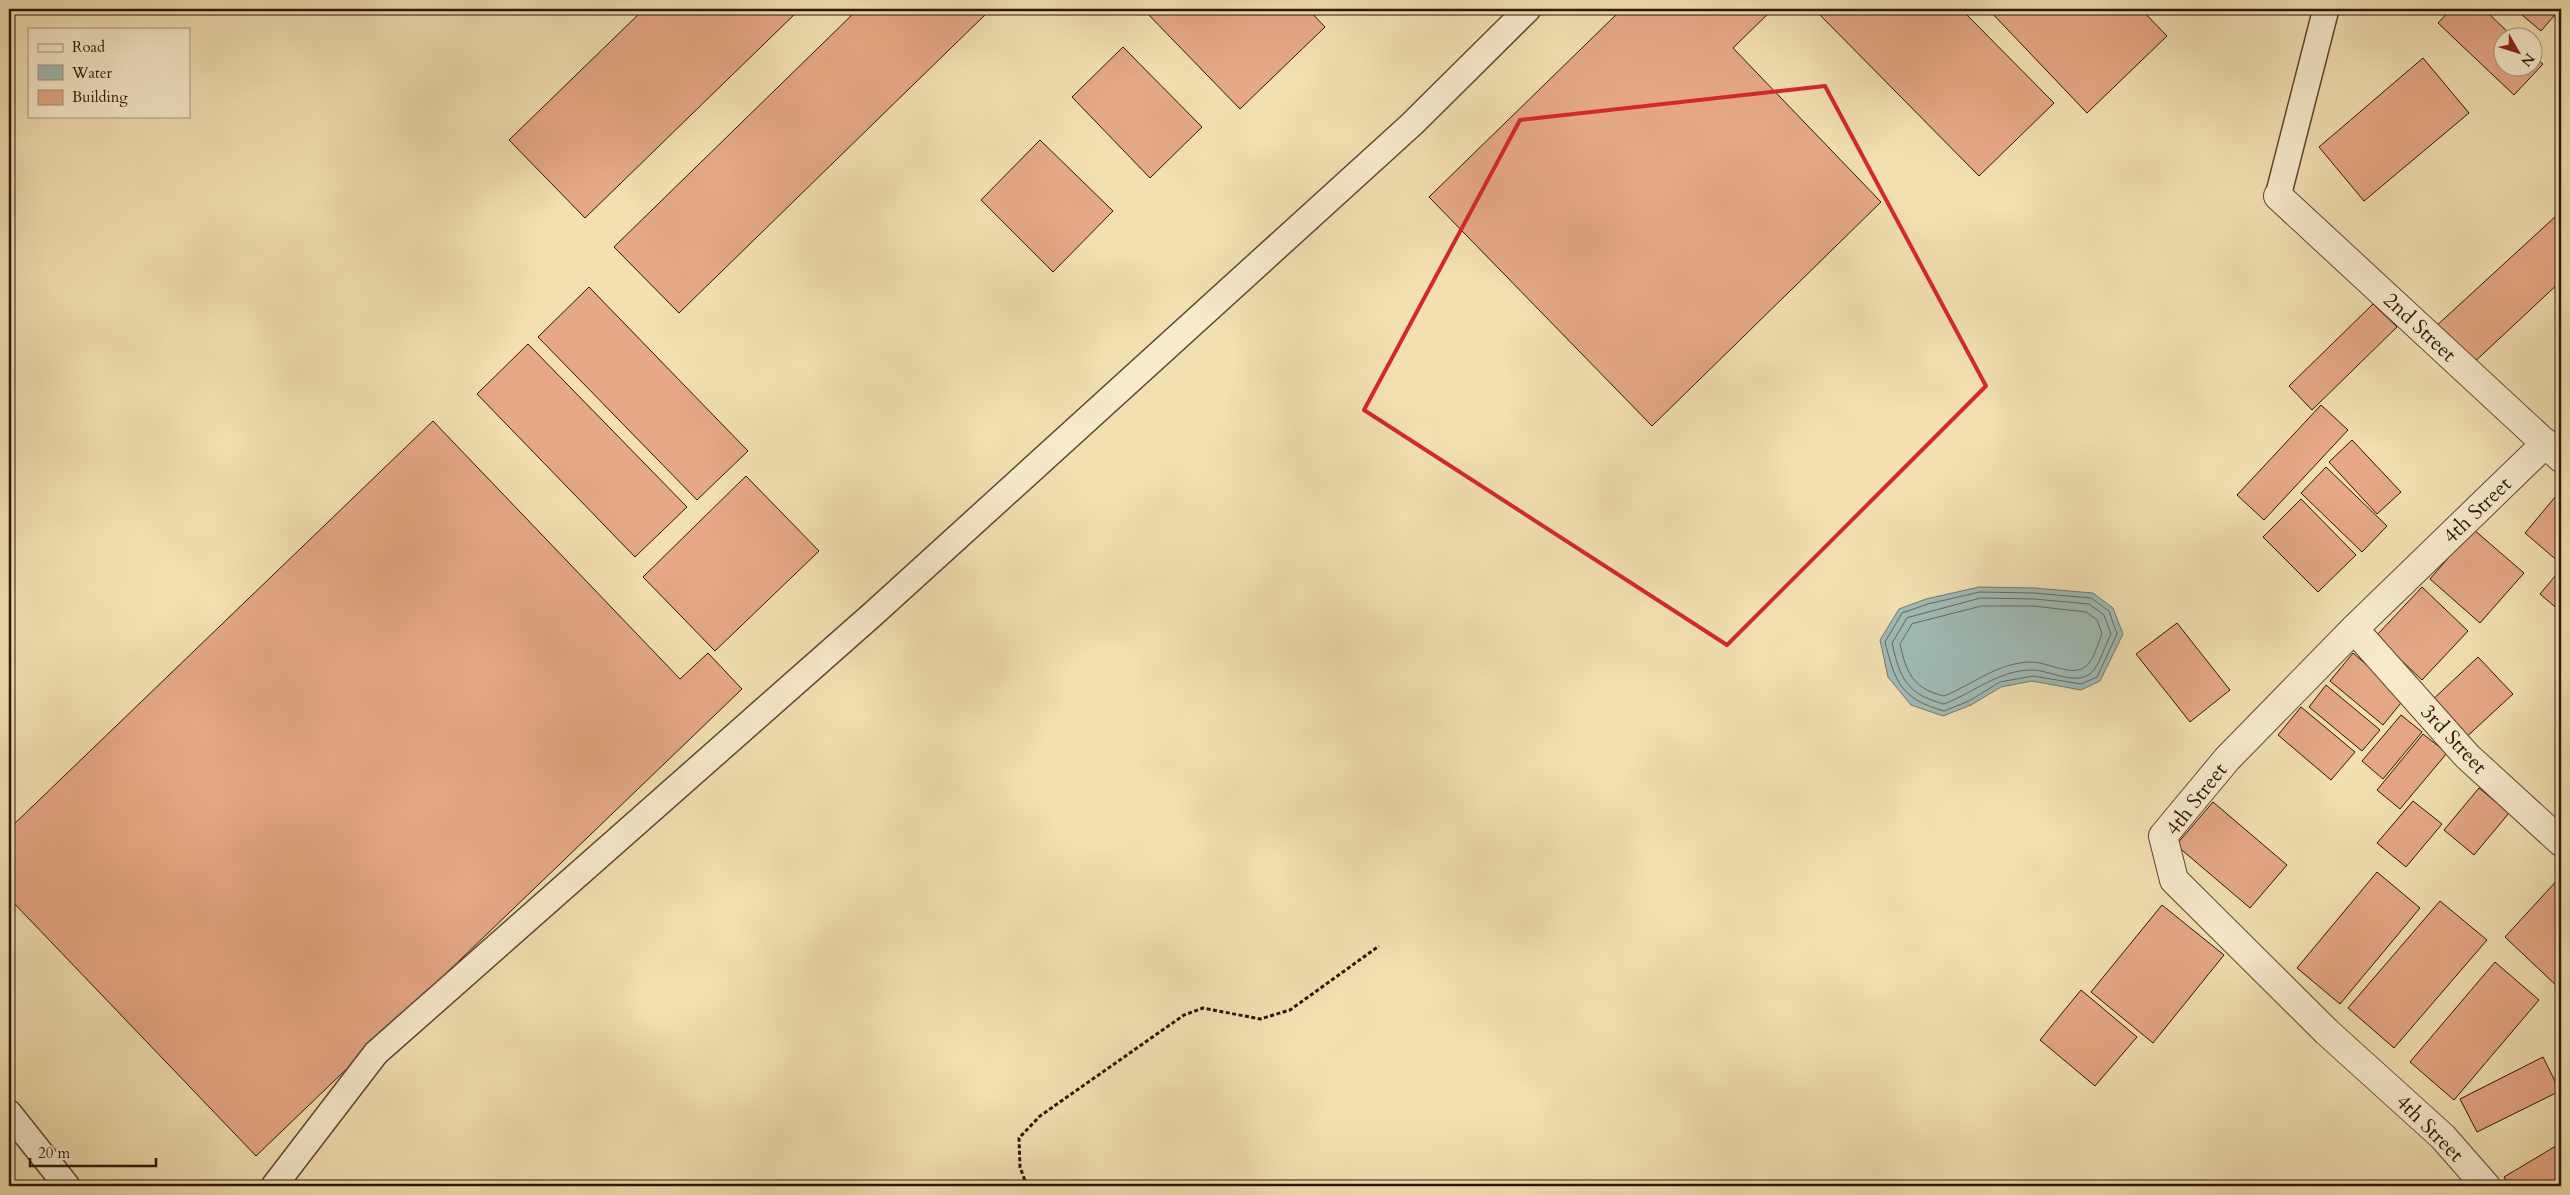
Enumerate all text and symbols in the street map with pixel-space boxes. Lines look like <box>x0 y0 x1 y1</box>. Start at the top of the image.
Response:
legend <box>28 28 190 118</box>
north arrow <box>2492 28 2542 78</box>
text: Road <box>72 37 105 57</box>
text: N <box>2517 49 2539 71</box>
text: Water <box>71 63 113 83</box>
text: Building <box>72 87 128 107</box>
street label: 2nd Street <box>2377 286 2463 369</box>
street label: 4th Street <box>2437 470 2518 550</box>
street label: 3rd Street <box>2414 698 2494 781</box>
street label: 4th Street <box>2159 757 2234 842</box>
street label: 4th Street <box>2389 1088 2470 1169</box>
scale bar <box>30 1135 156 1167</box>
text: 20 m <box>38 1143 70 1163</box>

